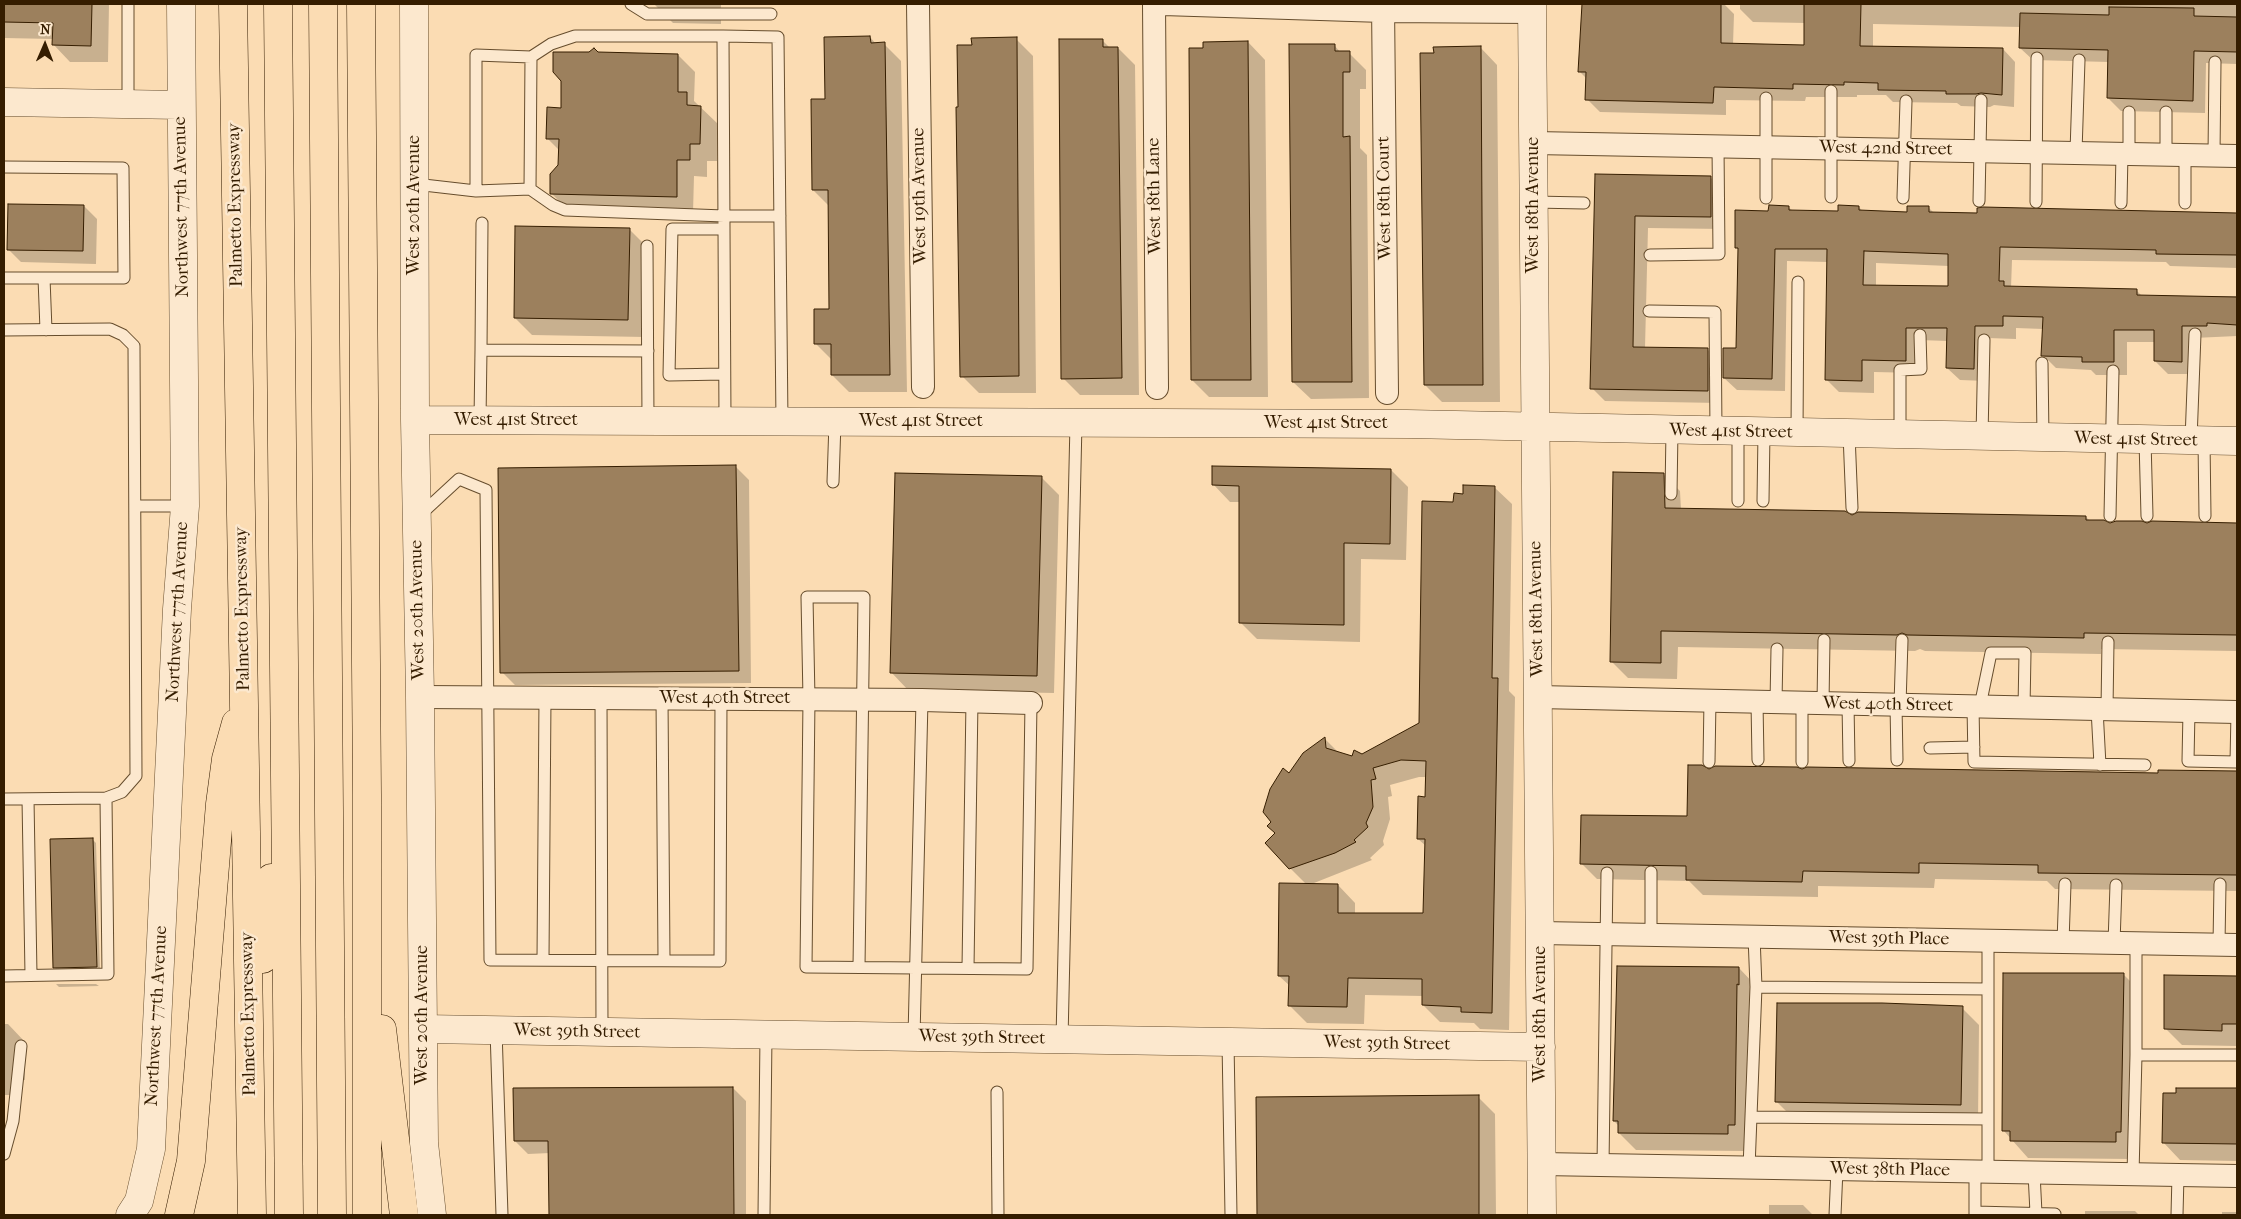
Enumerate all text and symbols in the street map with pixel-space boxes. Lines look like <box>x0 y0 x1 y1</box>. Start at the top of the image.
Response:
north arrow <box>20 20 70 70</box>
text: N <box>40 21 51 38</box>
street label: Northwest 77th Avenue <box>170 116 194 298</box>
street label: Palmetto Expressway <box>224 123 248 287</box>
street label: West 19th Avenue <box>908 127 932 265</box>
street label: West 20th Avenue <box>404 135 426 275</box>
street label: West 18th Court <box>1373 136 1397 260</box>
street label: West 18th Lane <box>1143 137 1167 255</box>
street label: West 18th Avenue <box>1523 137 1545 273</box>
street label: West 42nd Street <box>1819 137 1953 161</box>
street label: West 41st Street <box>454 410 578 432</box>
street label: West 41st Street <box>859 411 983 433</box>
street label: West 41st Street <box>1264 413 1388 435</box>
street label: West 41st Street <box>1669 420 1793 444</box>
street label: West 41st Street <box>2074 428 2198 452</box>
street label: Northwest 77th Avenue <box>162 521 194 703</box>
street label: Palmetto Expressway <box>231 527 255 691</box>
street label: West 20th Avenue <box>406 540 430 680</box>
street label: West 18th Avenue <box>1525 541 1549 677</box>
street label: West 40th Street <box>660 688 790 710</box>
street label: West 40th Street <box>1822 693 1954 717</box>
street label: Northwest 77th Avenue <box>141 925 173 1107</box>
street label: West 39th Place <box>1829 927 1949 951</box>
street label: Palmetto Expressway <box>237 932 261 1096</box>
street label: West 20th Avenue <box>412 945 434 1085</box>
street label: West 18th Avenue <box>1530 946 1552 1082</box>
street label: West 39th Street <box>513 1020 641 1044</box>
street label: West 39th Street <box>918 1026 1046 1050</box>
street label: West 39th Street <box>1323 1032 1451 1056</box>
street label: West 38th Place <box>1830 1158 1950 1182</box>

